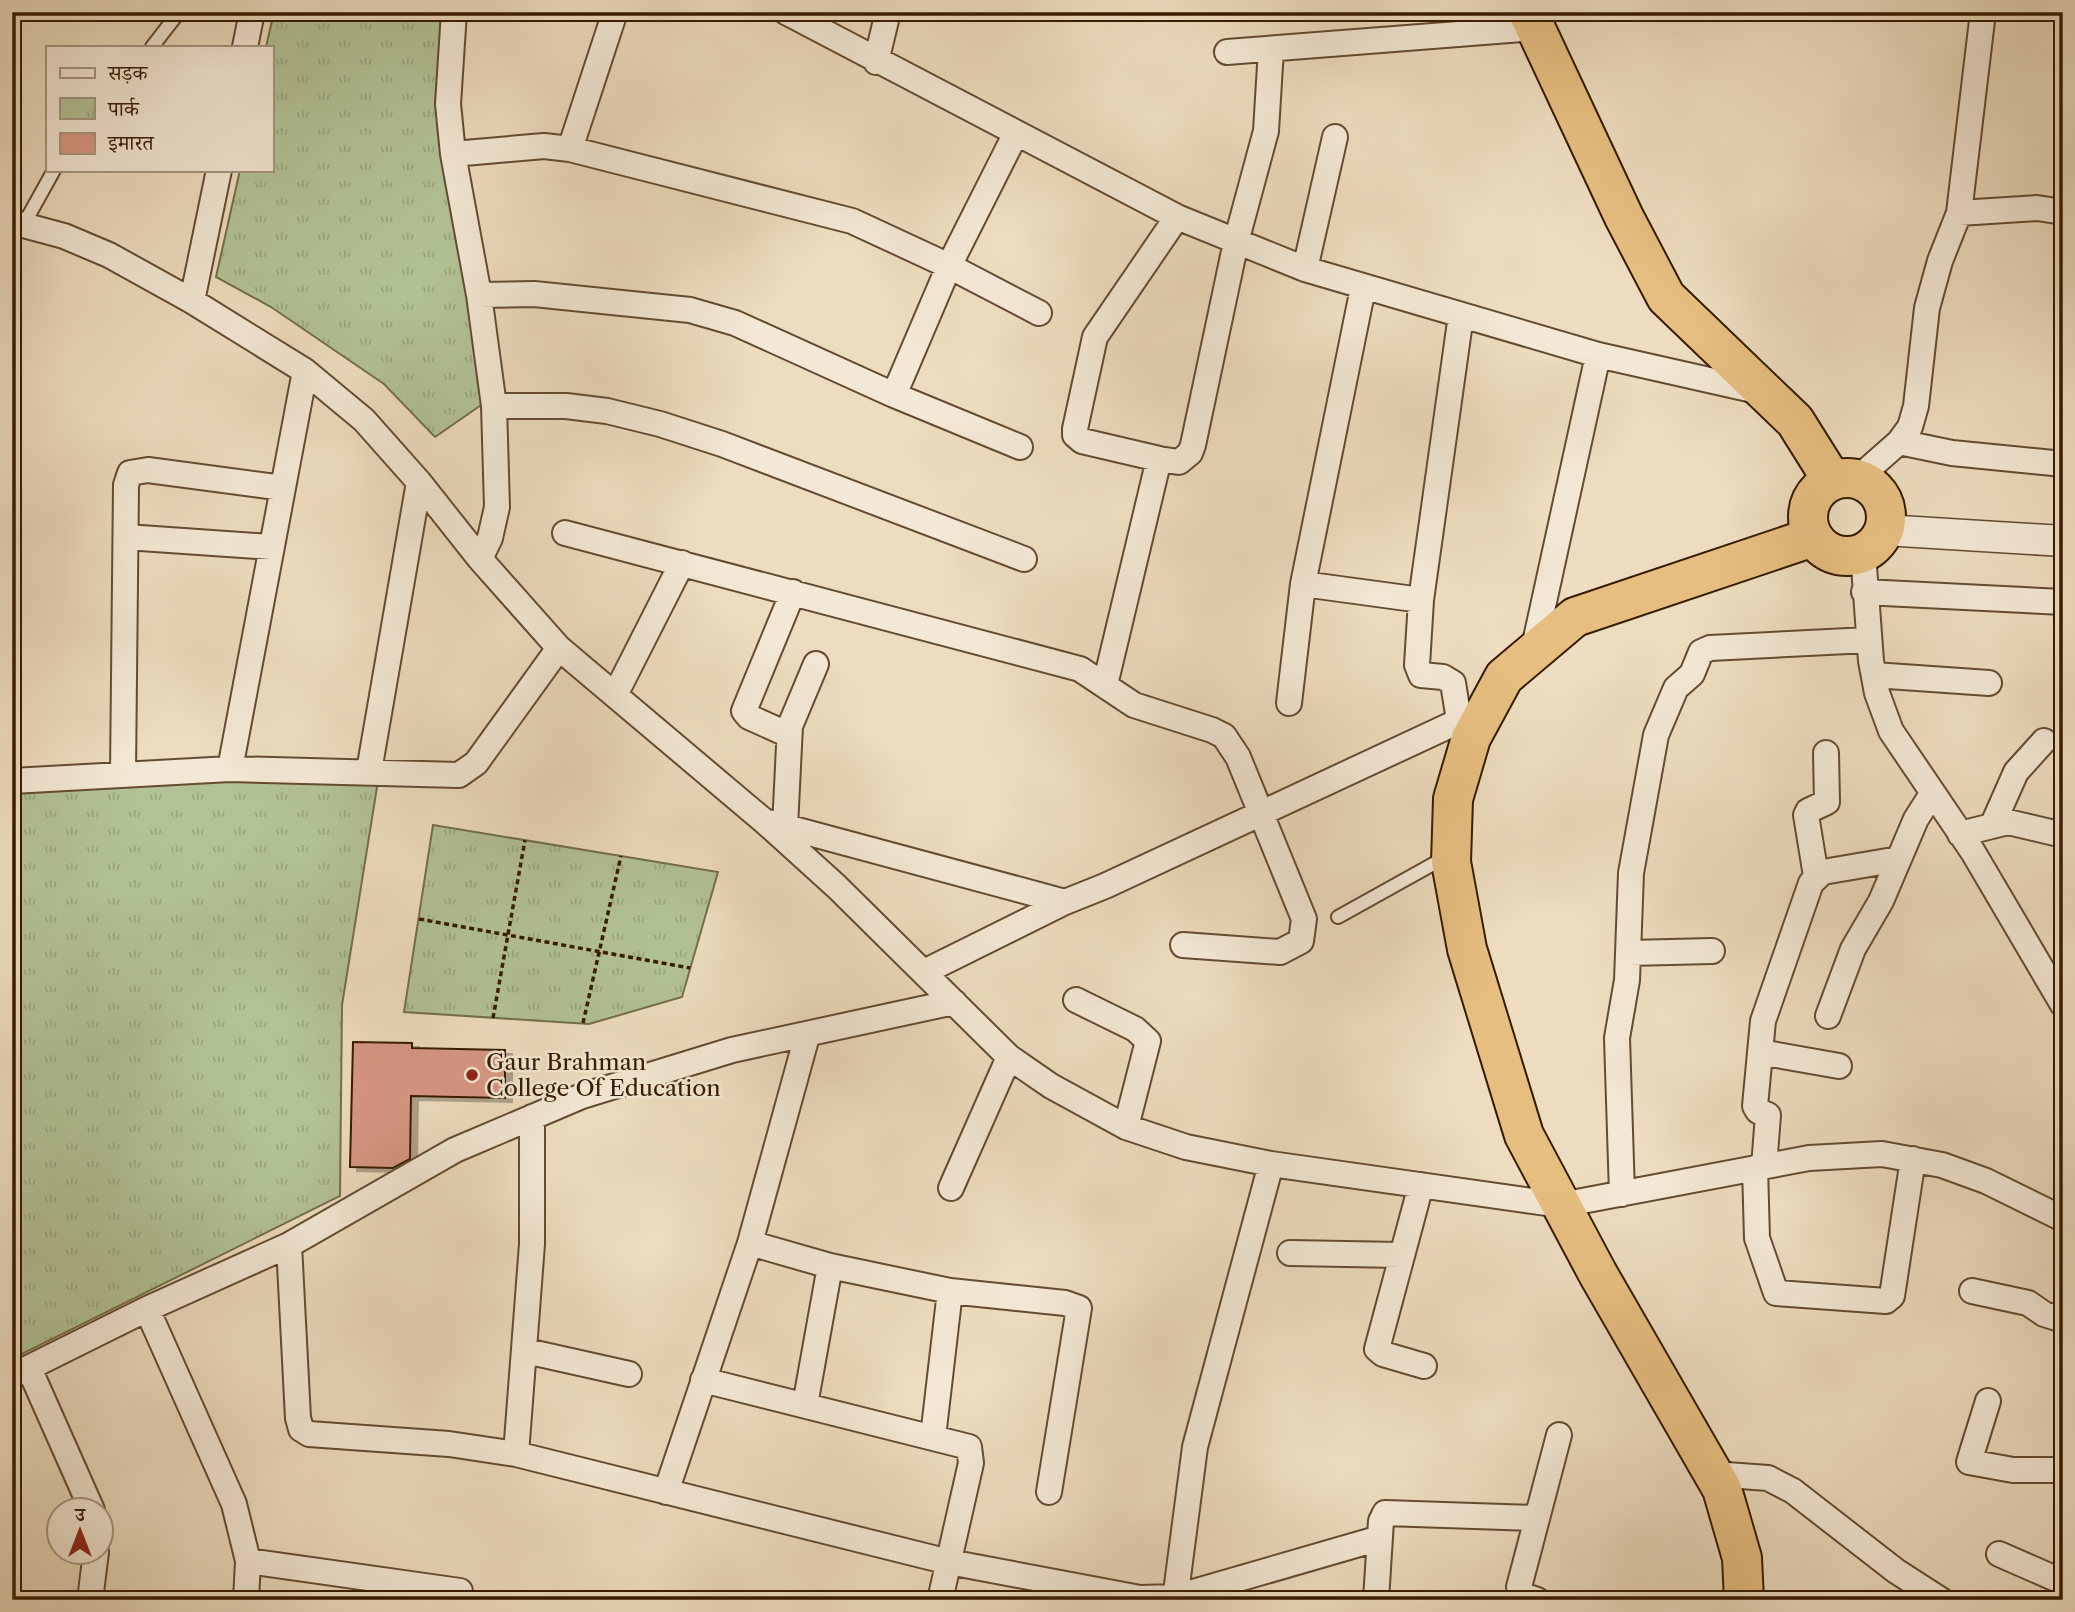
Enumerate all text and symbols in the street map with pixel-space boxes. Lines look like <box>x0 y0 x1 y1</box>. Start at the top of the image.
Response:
legend <box>46 46 273 172</box>
text: सड़क <box>107 60 148 85</box>
text: पार्क <box>107 96 140 121</box>
text: इमारत <box>107 130 155 155</box>
place label: Gaur Brahman College Of Education <box>486 1048 721 1102</box>
marker: Gaur Brahman College Of Education <box>464 1067 480 1083</box>
north arrow <box>46 1496 116 1566</box>
text: उ <box>73 1503 86 1526</box>

